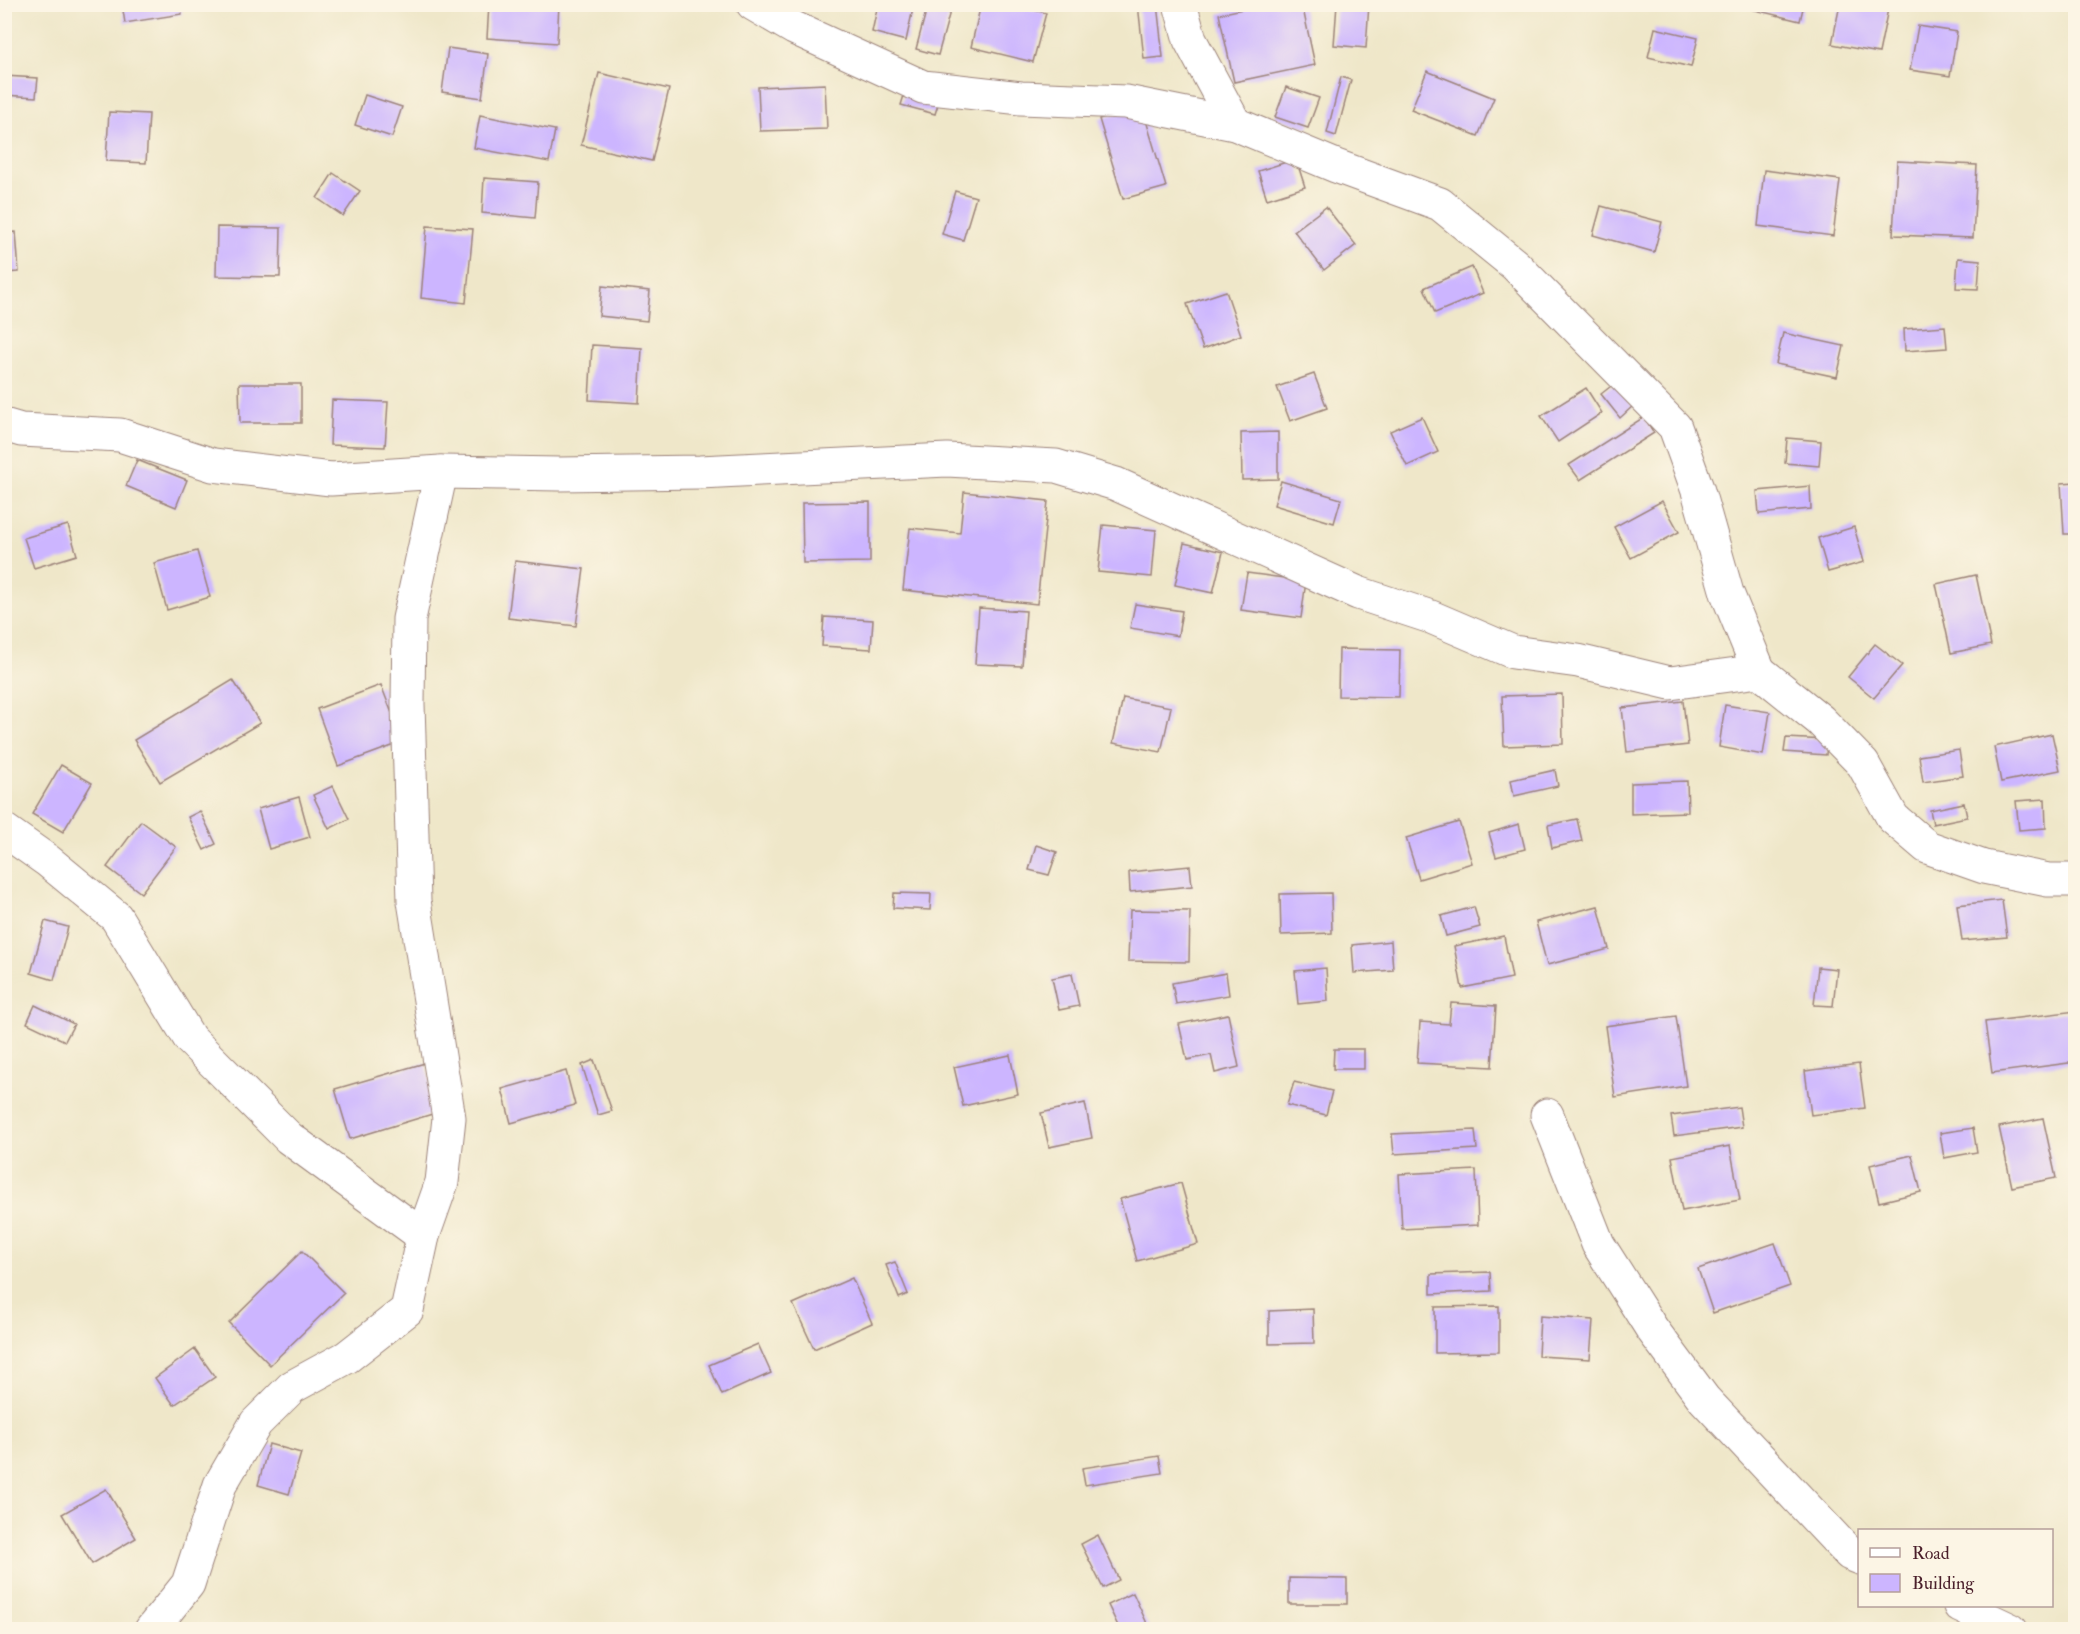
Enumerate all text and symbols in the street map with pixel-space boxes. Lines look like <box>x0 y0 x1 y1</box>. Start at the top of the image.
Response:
legend <box>1858 1529 2053 1607</box>
text: Road <box>1912 1542 1950 1565</box>
text: Building <box>1912 1572 1975 1595</box>

